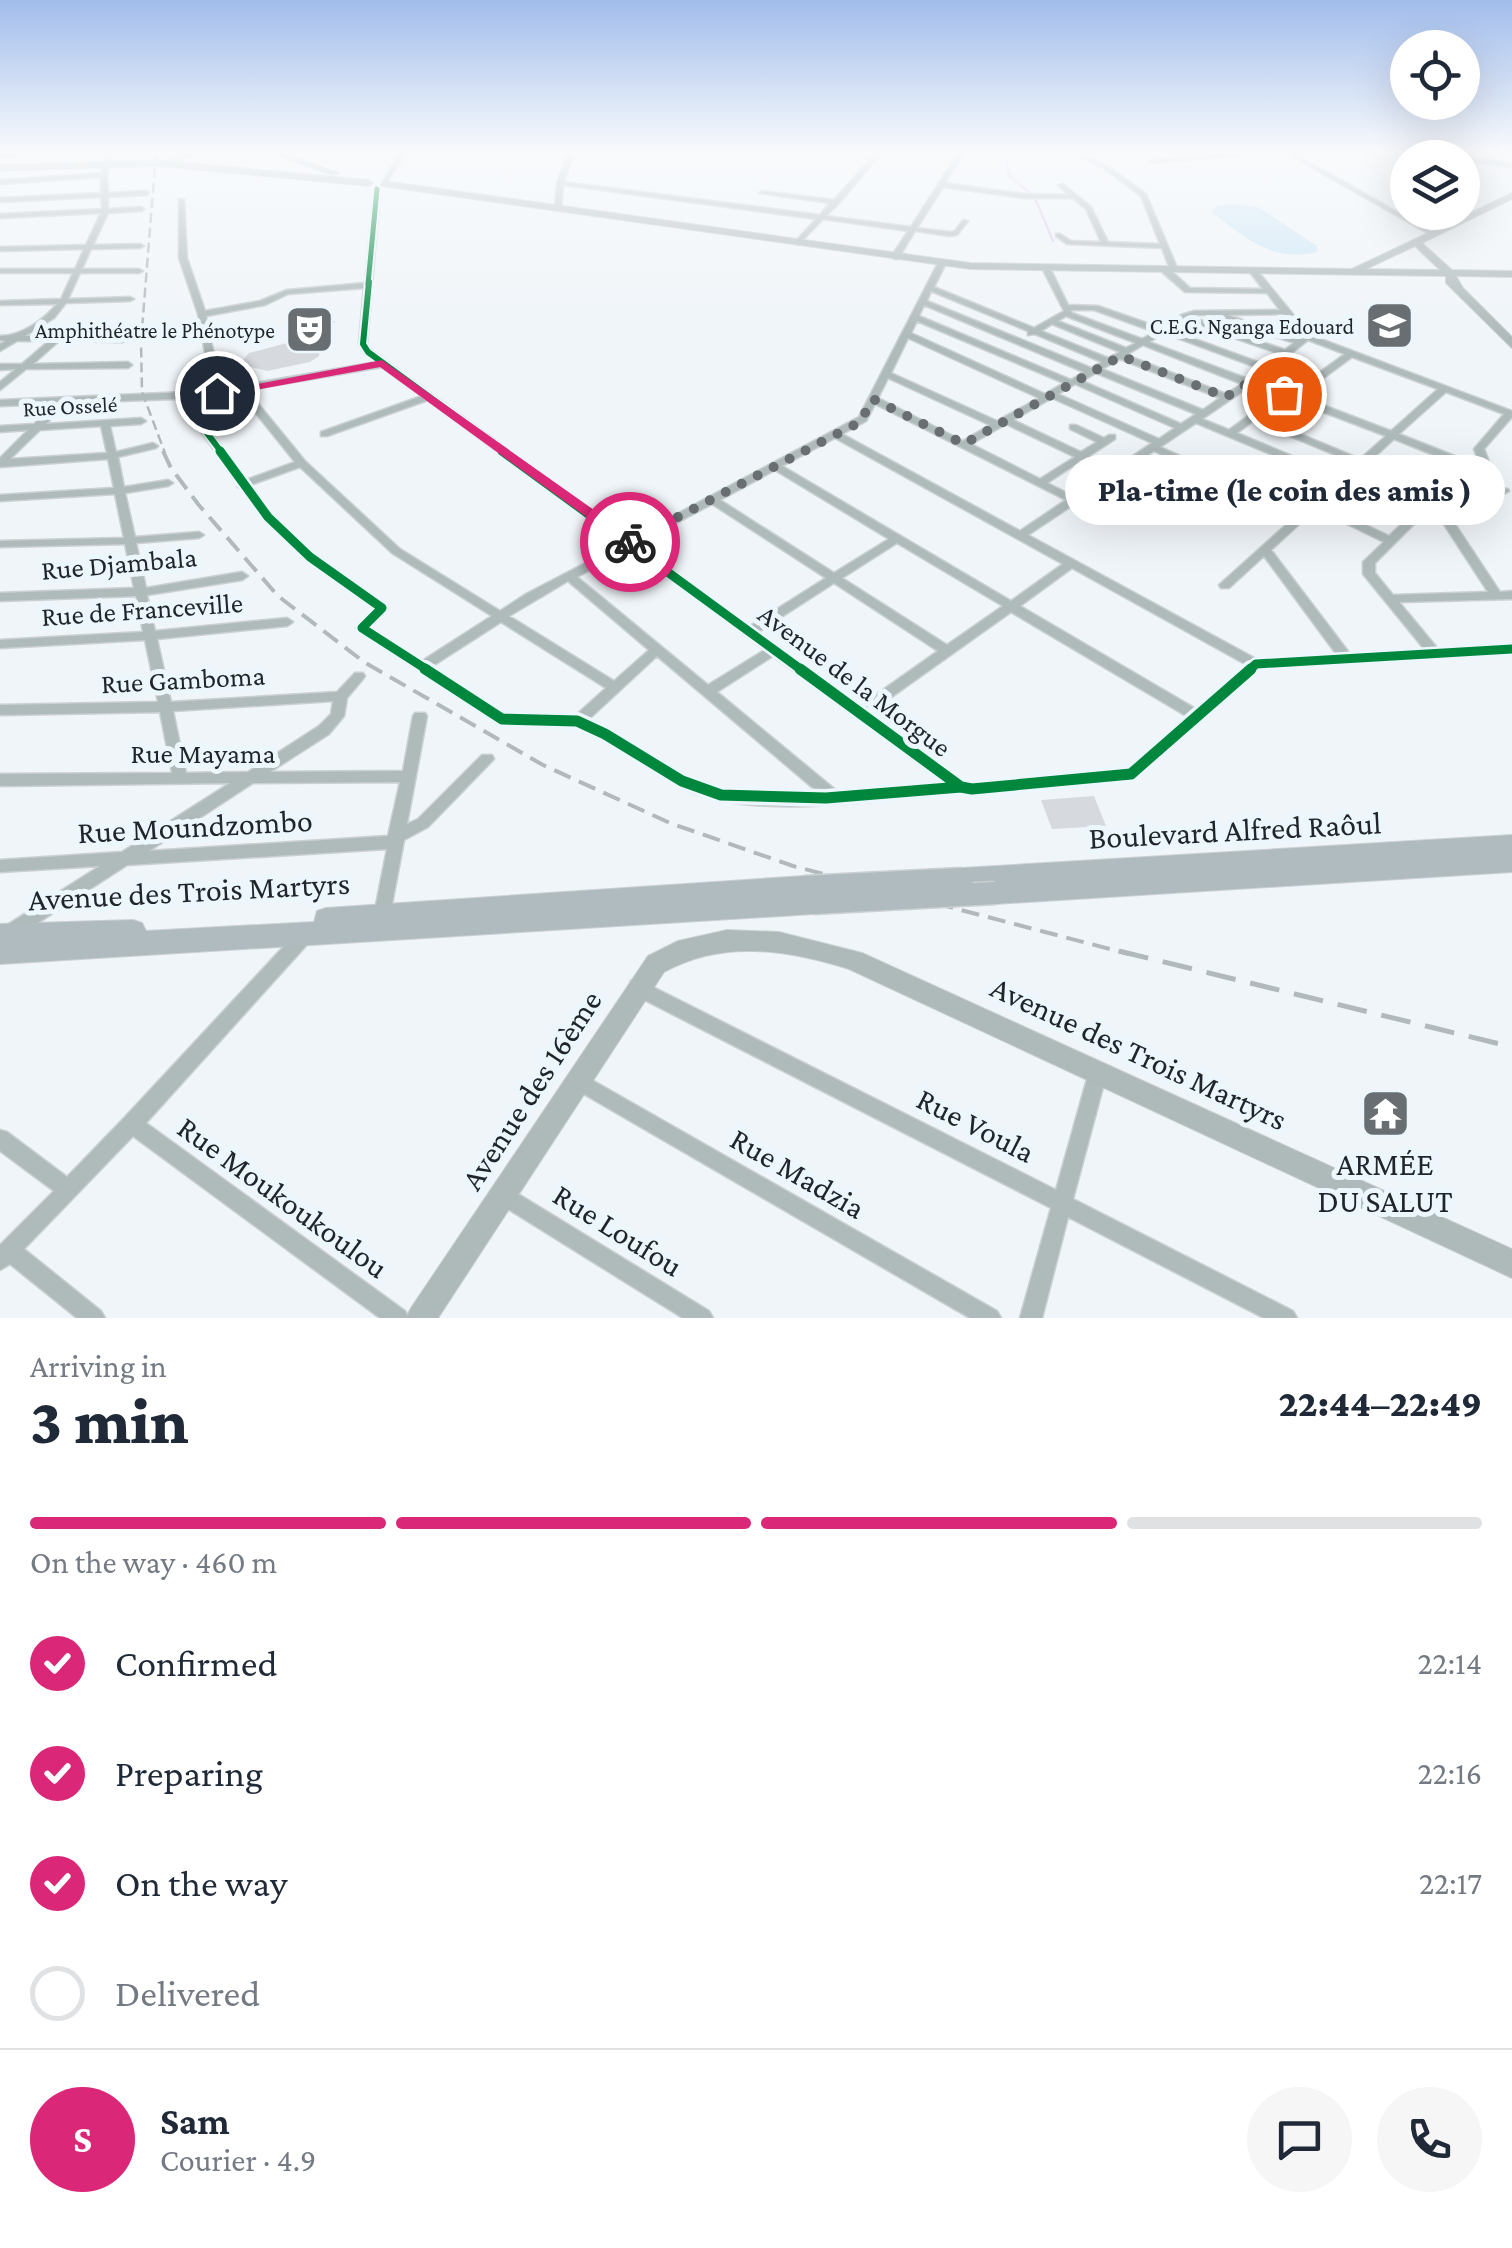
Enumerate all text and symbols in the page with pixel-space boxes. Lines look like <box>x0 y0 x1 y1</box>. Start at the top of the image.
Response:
map controls <box>1390 30 1480 230</box>
button: locate <box>1390 30 1480 120</box>
button: layers <box>1390 140 1480 230</box>
school or university icon: C.E.G. Nganga Edouard <box>1363 300 1415 352</box>
theatre icon: Amphithéatre le Phénotype <box>284 304 336 356</box>
place label: C.E.G. Nganga Edouard <box>1150 314 1354 339</box>
place label: Amphithéatre le Phénotype <box>35 318 275 343</box>
pin <box>175 351 260 436</box>
pin <box>1242 352 1327 437</box>
icon: home <box>190 366 245 421</box>
icon: bag <box>1257 367 1312 422</box>
street label: Rue Osselé <box>22 392 118 421</box>
callout: Pla-time (le coin des amis ) <box>1064 454 1504 524</box>
text: Pla-time (le coin des amis ) <box>1098 472 1472 508</box>
courier <box>580 492 680 592</box>
icon: bike <box>603 515 658 570</box>
street label: Rue Djambala <box>40 541 198 586</box>
street label: Rue de Franceville <box>40 587 244 632</box>
street label: Avenue de la Morgue <box>752 598 957 763</box>
street label: Rue Gamboma <box>100 660 266 699</box>
street label: Rue Mayama <box>131 738 275 769</box>
street label: Rue Moundzombo <box>77 802 313 850</box>
street label: Boulevard Alfred Raôul <box>1088 804 1382 856</box>
street label: Avenue des Trois Martyrs <box>27 865 351 917</box>
street label: Avenue des Trois Martyrs <box>985 969 1293 1137</box>
street label: Avenue des 16ème <box>453 984 609 1196</box>
street label: Rue Voula <box>911 1080 1041 1170</box>
temple icon: ARMÉE DU SALUT <box>1359 1088 1411 1140</box>
street label: Rue Moukoukoulou <box>171 1109 395 1285</box>
street label: Rue Madzia <box>724 1120 872 1226</box>
place label: ARMÉE DU SALUT <box>1317 1146 1453 1219</box>
street label: Rue Loufou <box>547 1176 689 1284</box>
text: Arriving in <box>30 1348 167 1384</box>
text: 22:44–22:49 <box>1279 1382 1482 1424</box>
text: 3 min <box>30 1385 189 1457</box>
text: On the way · 460 m <box>30 1544 277 1580</box>
icon: check <box>30 1636 85 1691</box>
text: Confirmed <box>115 1642 278 1684</box>
text: 22:14 <box>1417 1645 1482 1681</box>
icon: check <box>30 1746 85 1801</box>
text: Preparing <box>115 1752 263 1794</box>
text: 22:16 <box>1417 1755 1482 1791</box>
icon: check <box>30 1856 85 1911</box>
text: On the way <box>115 1862 287 1904</box>
text: 22:17 <box>1419 1865 1482 1901</box>
text: Delivered <box>115 1972 260 2014</box>
button: chat <box>1247 2087 1352 2192</box>
button: phone <box>1377 2087 1482 2192</box>
text: Sam <box>160 2100 230 2142</box>
text: S <box>73 2118 92 2160</box>
text: Courier · 4.9 <box>160 2142 316 2178</box>

